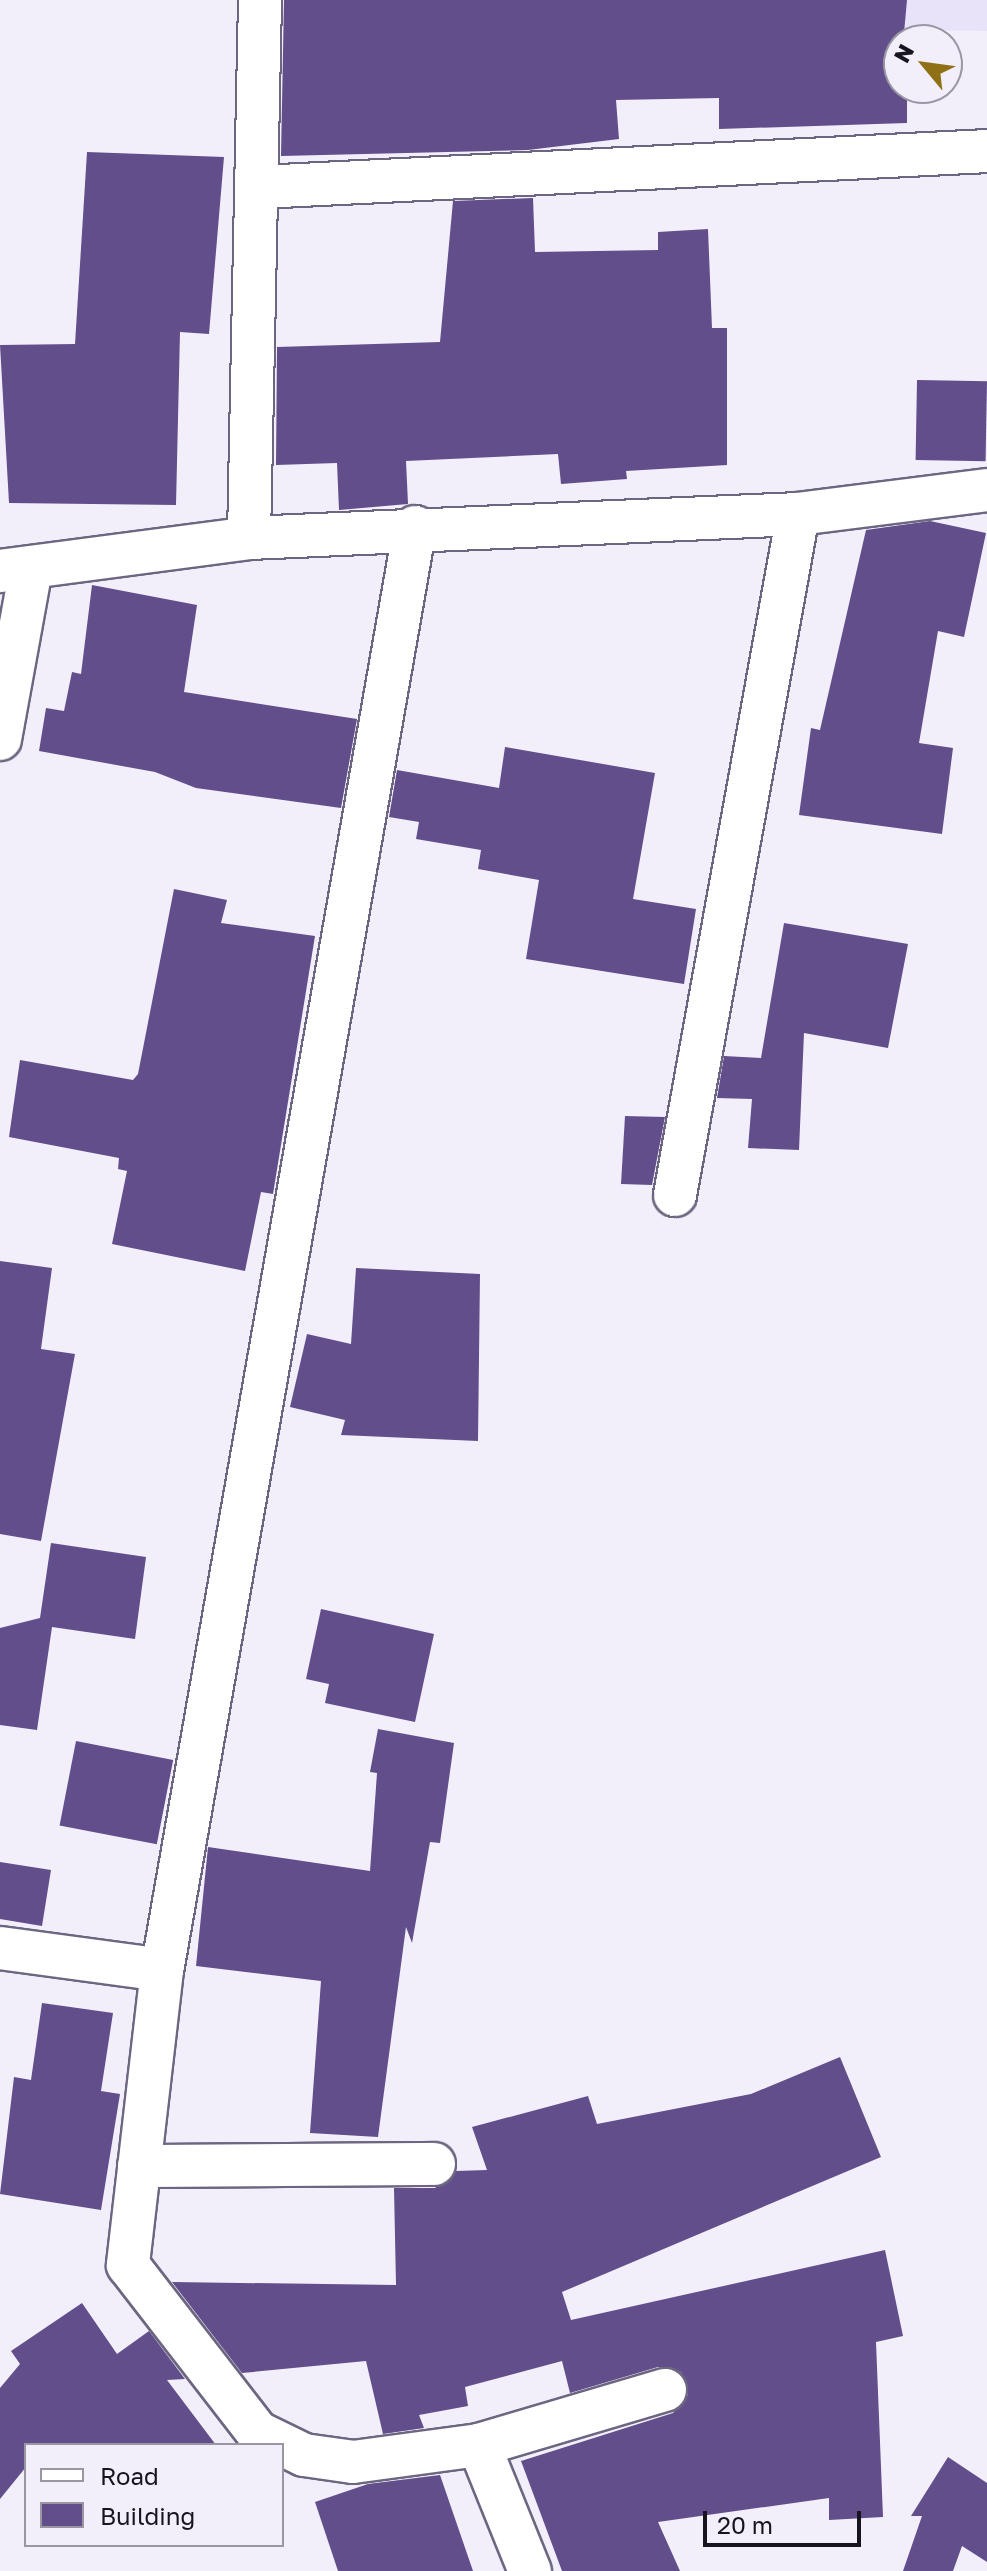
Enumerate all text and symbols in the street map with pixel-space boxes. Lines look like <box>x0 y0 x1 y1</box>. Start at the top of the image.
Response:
north arrow <box>883 24 963 104</box>
text: N <box>887 39 919 67</box>
legend <box>24 2443 284 2547</box>
text: Road <box>100 2461 159 2490</box>
scale bar <box>707 2495 865 2545</box>
text: Building <box>100 2501 195 2530</box>
text: 20 m <box>717 2510 773 2539</box>

